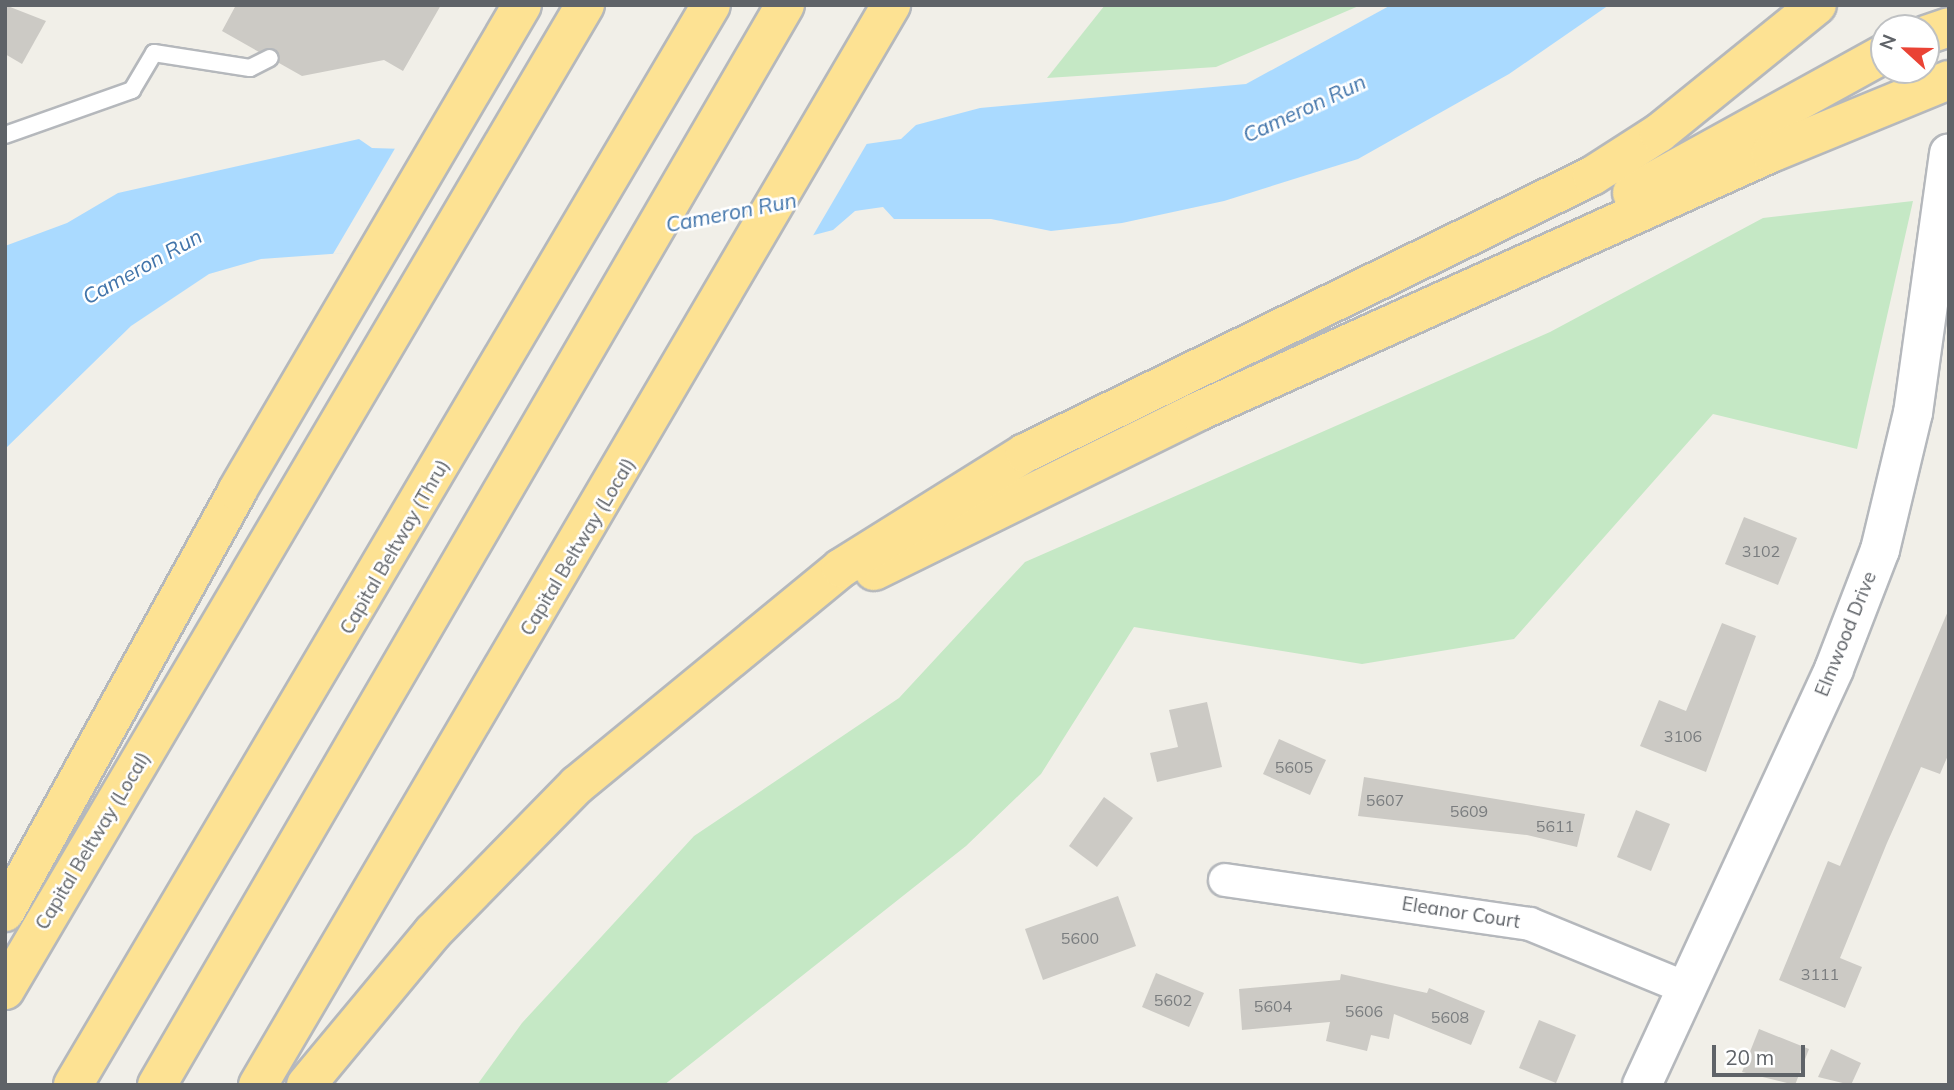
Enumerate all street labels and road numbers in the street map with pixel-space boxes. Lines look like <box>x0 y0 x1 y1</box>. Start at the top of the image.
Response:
street label: Capital Beltway (Local) <box>516 454 640 640</box>
street label: Capital Beltway (Thru) <box>336 456 454 638</box>
street label: Elmwood Drive <box>1811 568 1881 700</box>
street label: Capital Beltway (Local) <box>31 748 155 934</box>
street label: Eleanor Court <box>1400 892 1522 934</box>

